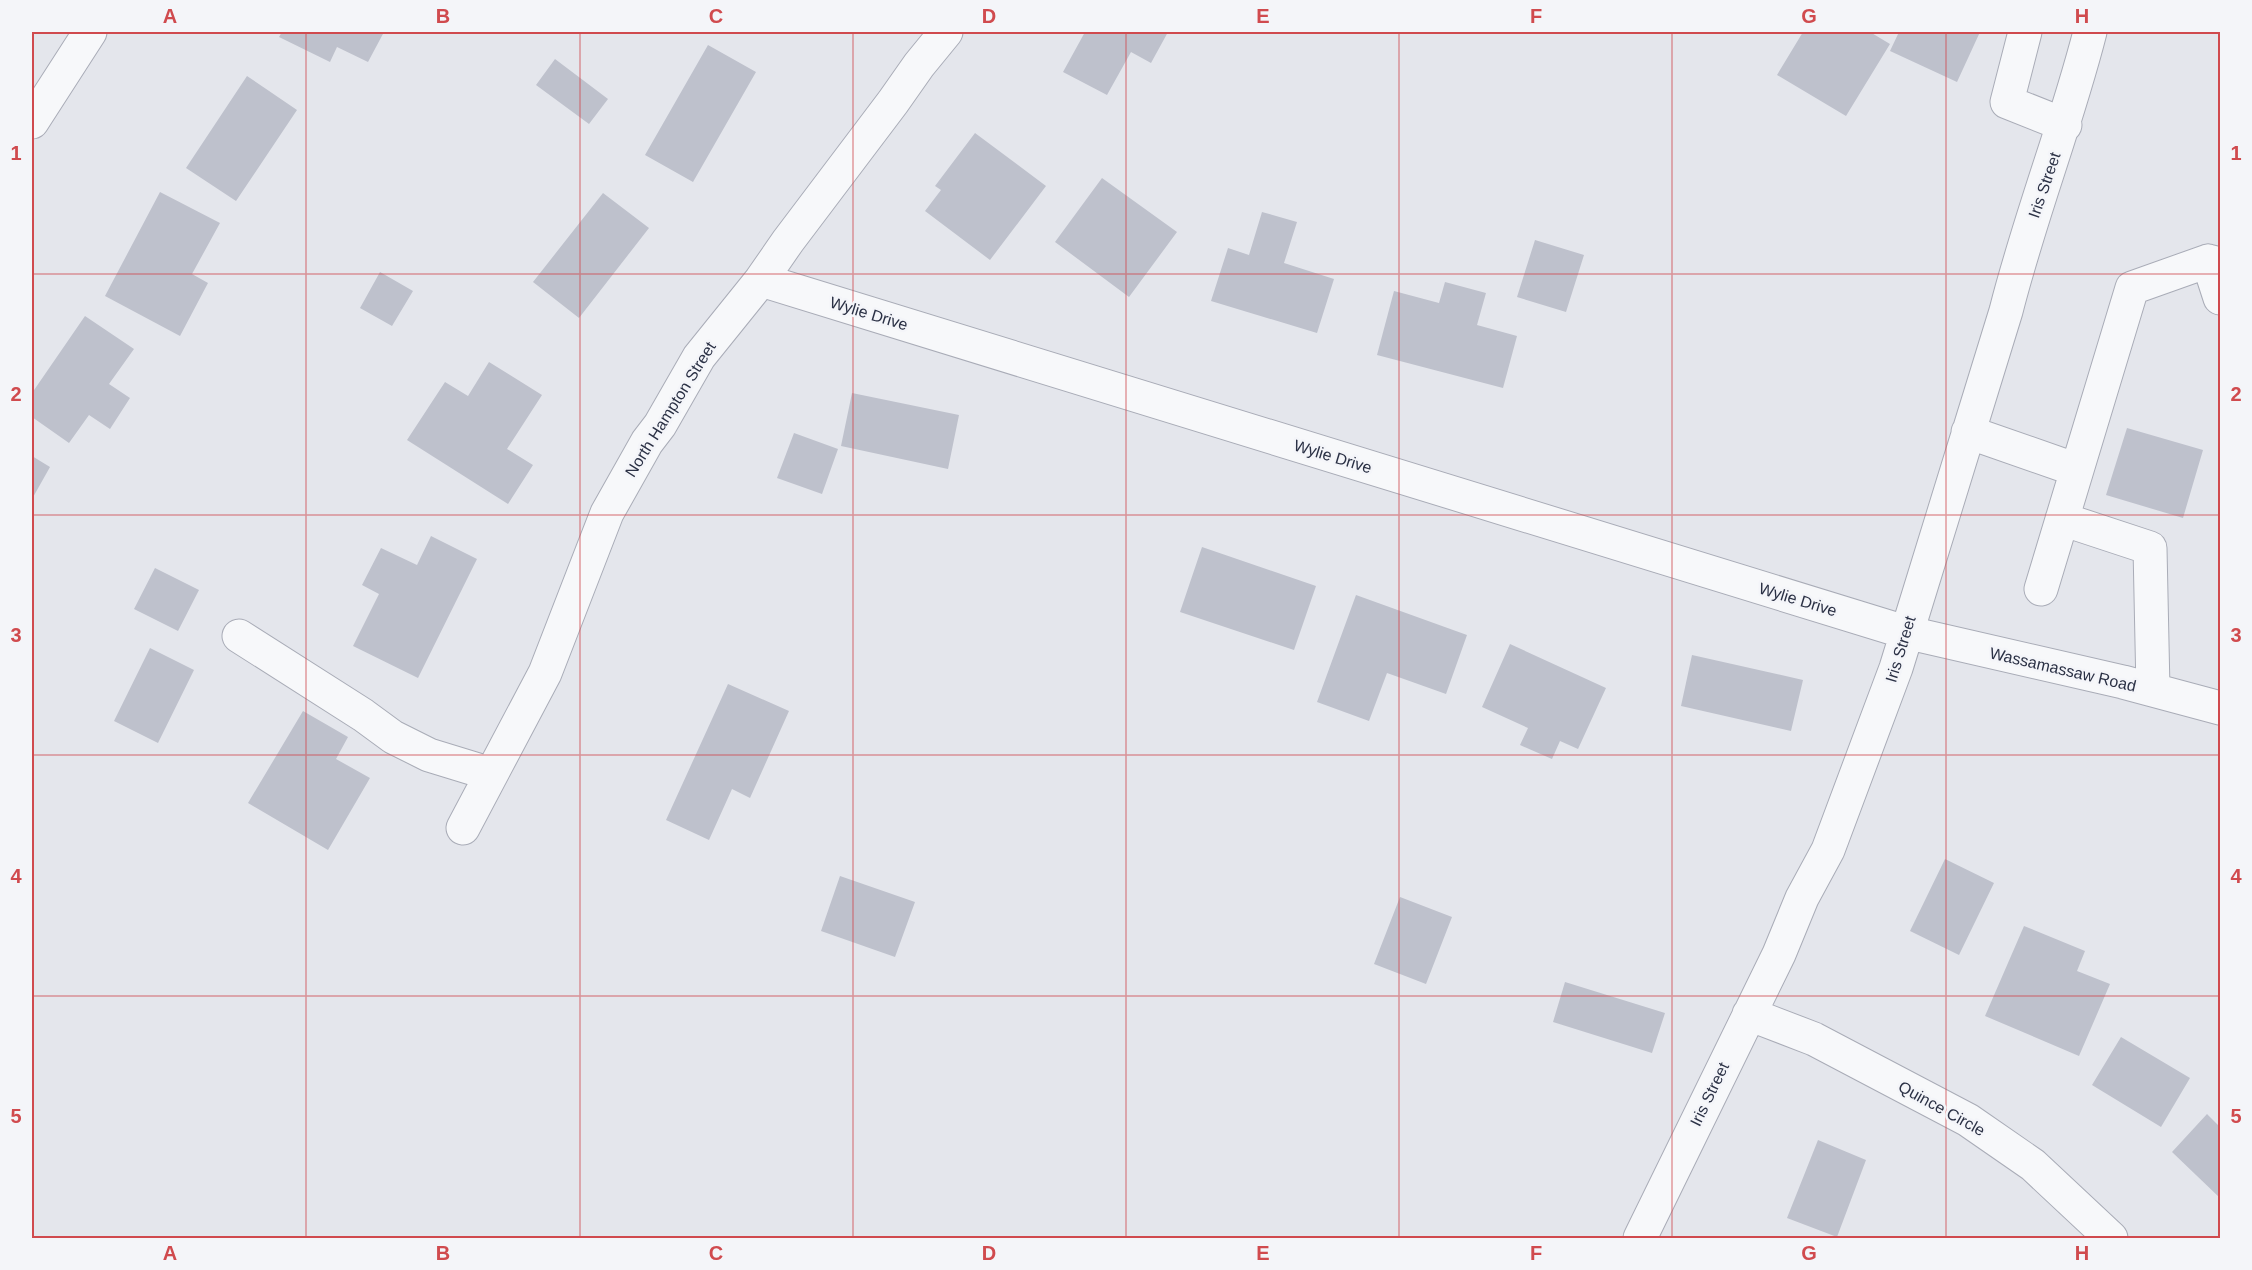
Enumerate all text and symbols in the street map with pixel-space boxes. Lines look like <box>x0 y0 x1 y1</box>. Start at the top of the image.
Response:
text: A <box>163 5 177 27</box>
text: B <box>436 5 450 27</box>
text: C <box>709 5 723 27</box>
text: D <box>982 5 996 27</box>
text: E <box>1256 5 1270 27</box>
text: F <box>1530 5 1542 27</box>
text: G <box>1801 5 1817 27</box>
text: H <box>2075 5 2089 27</box>
text: 1 <box>10 142 22 164</box>
text: 1 <box>2230 142 2242 164</box>
street label: Iris Street <box>2025 150 2064 220</box>
street label: Wylie Drive <box>828 294 910 333</box>
street label: North Hampton Street <box>622 338 719 480</box>
text: 2 <box>10 383 22 405</box>
text: 2 <box>2230 383 2242 405</box>
street label: Wylie Drive <box>1292 437 1374 476</box>
street label: Wylie Drive <box>1757 580 1839 619</box>
street label: Iris Street <box>1882 613 1919 684</box>
text: 3 <box>10 624 22 646</box>
text: 3 <box>2230 624 2242 646</box>
street label: Wassamassaw Road <box>1988 644 2138 695</box>
text: 4 <box>10 865 22 887</box>
text: 4 <box>2230 865 2242 887</box>
street label: Iris Street <box>1687 1059 1732 1129</box>
street label: Quince Circle <box>1896 1078 1988 1139</box>
text: 5 <box>10 1105 22 1127</box>
text: 5 <box>2230 1105 2242 1127</box>
text: A <box>163 1242 177 1264</box>
text: B <box>436 1242 450 1264</box>
text: C <box>709 1242 723 1264</box>
text: D <box>982 1242 996 1264</box>
text: E <box>1256 1242 1270 1264</box>
text: F <box>1530 1242 1542 1264</box>
text: G <box>1801 1242 1817 1264</box>
text: H <box>2075 1242 2089 1264</box>

